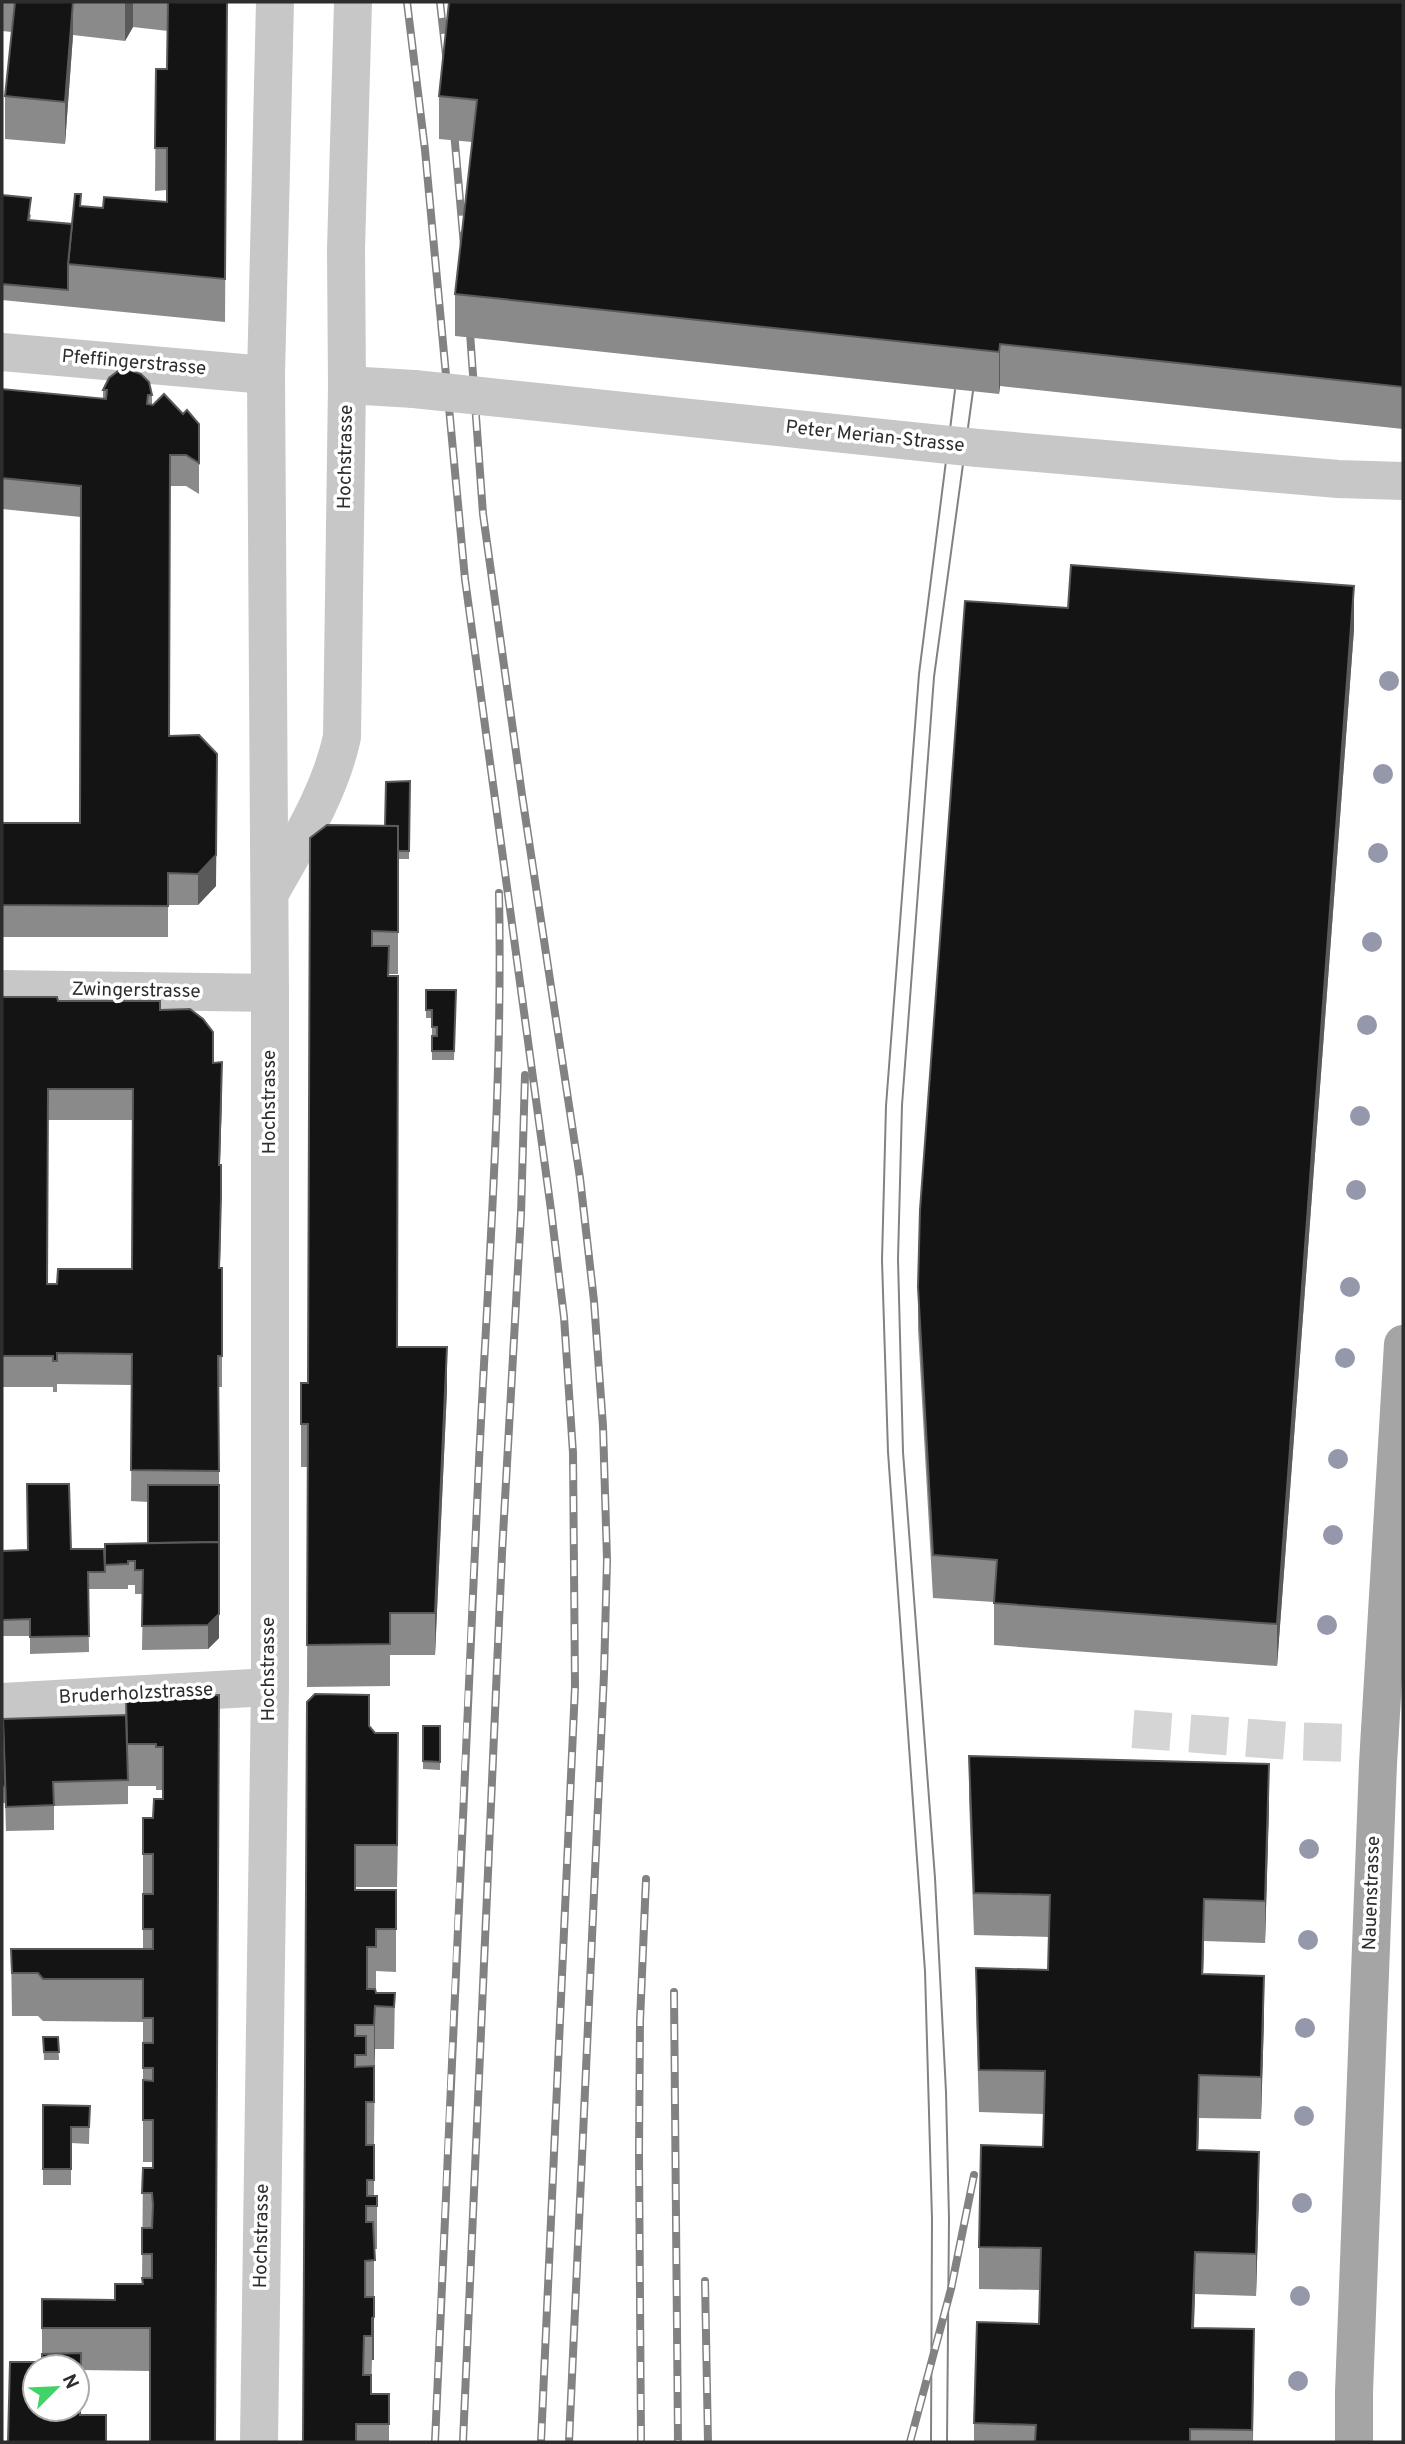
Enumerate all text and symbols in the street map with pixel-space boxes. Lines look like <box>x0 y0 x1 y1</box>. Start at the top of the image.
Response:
street label: Pfeffingerstrasse <box>61 345 207 381</box>
street label: Hochstrasse <box>333 405 359 509</box>
street label: Peter Merian-Strasse <box>784 416 966 458</box>
street label: Zwingerstrasse <box>71 978 201 1004</box>
street label: Hochstrasse <box>258 1050 282 1154</box>
street label: Hochstrasse <box>257 1617 281 1721</box>
street label: Bruderholzstrasse <box>58 1678 214 1710</box>
street label: Nauenstrasse <box>1358 1835 1386 1951</box>
street label: Hochstrasse <box>249 2184 275 2288</box>
north arrow <box>21 2353 91 2423</box>
text: N <box>56 2371 83 2393</box>

